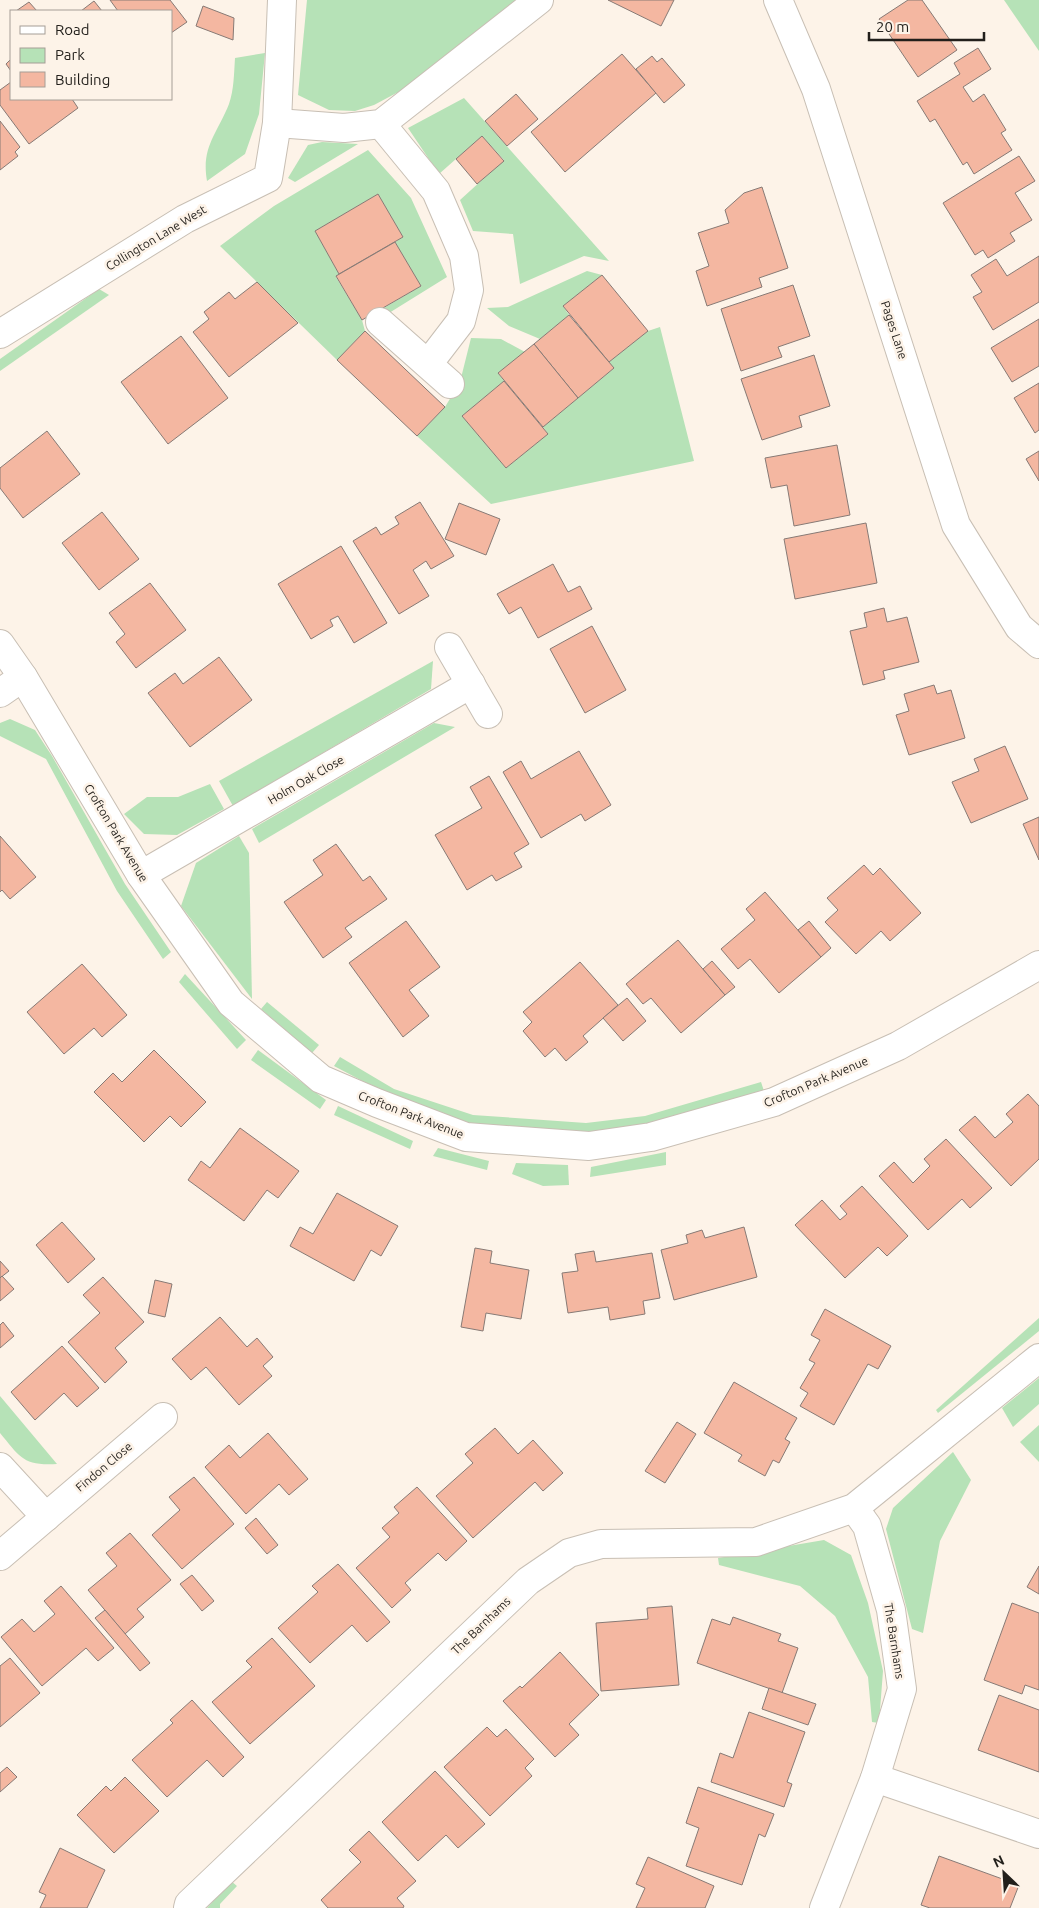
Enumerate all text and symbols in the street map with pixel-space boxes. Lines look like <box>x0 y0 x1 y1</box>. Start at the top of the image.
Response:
legend <box>10 10 172 100</box>
scale bar <box>869 10 984 42</box>
text: 20 m <box>876 18 909 35</box>
text: Road <box>55 21 90 38</box>
text: Park <box>55 46 85 63</box>
text: Building <box>55 71 110 88</box>
street label: Collington Lane West <box>103 202 208 273</box>
street label: Pages Lane <box>879 299 910 361</box>
street label: Holm Oak Close <box>266 753 346 807</box>
street label: Crofton Park Avenue <box>82 781 151 884</box>
street label: Crofton Park Avenue <box>762 1054 870 1109</box>
street label: Crofton Park Avenue <box>357 1088 466 1141</box>
street label: Findon Close <box>73 1439 134 1494</box>
street label: The Barnhams <box>449 1594 513 1657</box>
street label: The Barnhams <box>882 1602 907 1680</box>
north arrow <box>979 1848 1029 1898</box>
text: N <box>990 1852 1007 1871</box>

